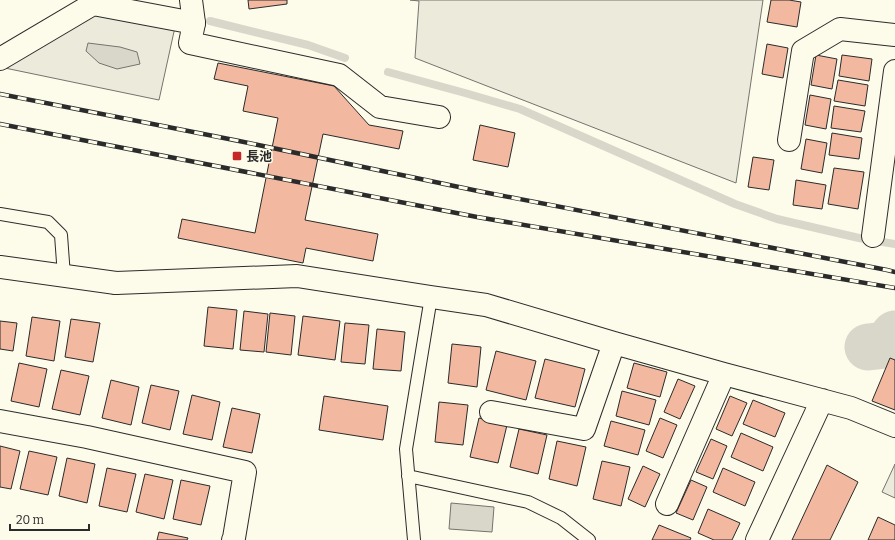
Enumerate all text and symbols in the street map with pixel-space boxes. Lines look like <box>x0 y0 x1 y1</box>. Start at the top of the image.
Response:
place label: 長池 <box>246 149 272 164</box>
marker: 長池 <box>231 150 243 162</box>
scale bar <box>10 506 89 532</box>
text: 20 m <box>16 513 45 527</box>

